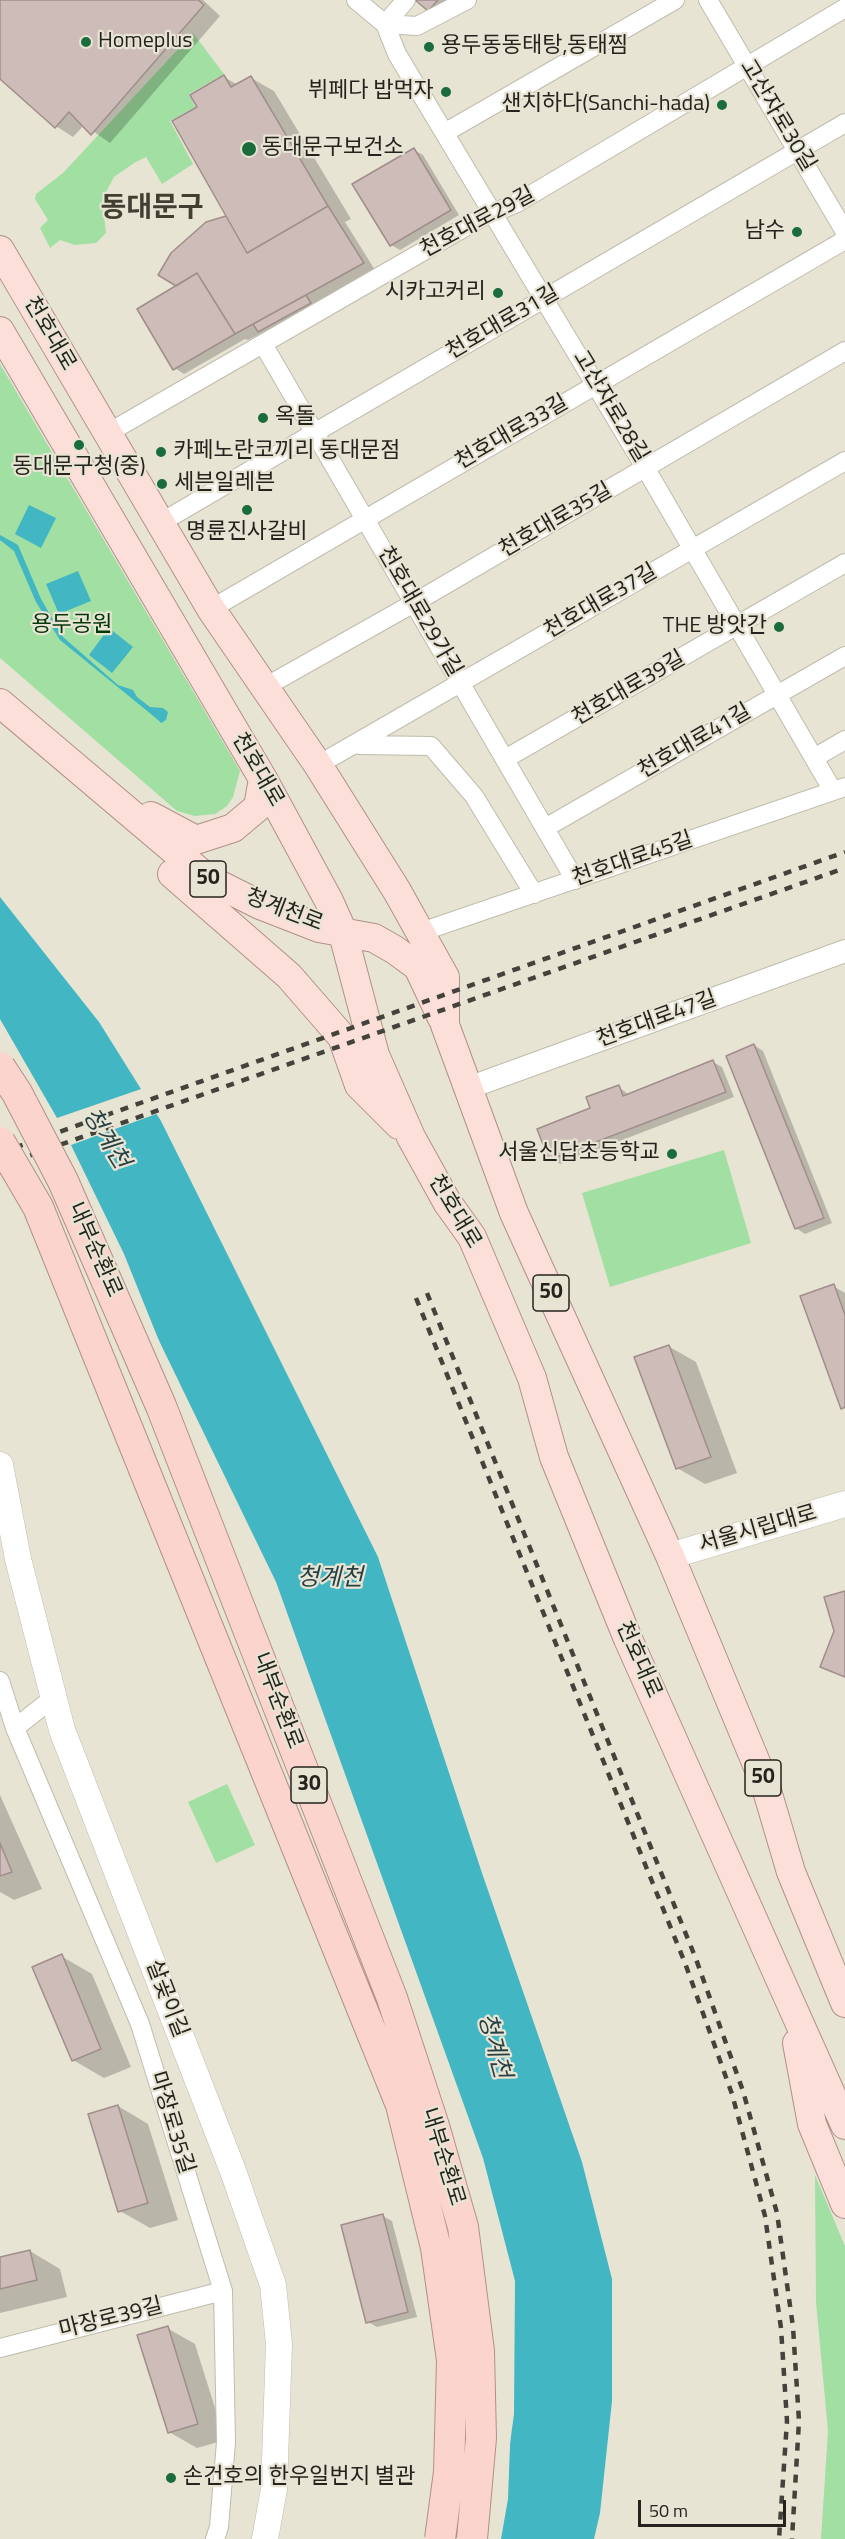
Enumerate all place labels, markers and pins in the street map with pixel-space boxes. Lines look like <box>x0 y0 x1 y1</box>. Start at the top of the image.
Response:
place label: Homeplus <box>98 29 192 55</box>
place label: 용두동동태탕,동태찜 <box>441 34 628 60</box>
marker: Homeplus <box>79 35 93 49</box>
marker: 용두동동태탕,동태찜 <box>422 40 436 54</box>
place label: 뷔페다 밥먹자 <box>308 79 434 105</box>
marker: 뷔페다 밥먹자 <box>439 85 453 99</box>
place label: 샌치하다(Sanchi-hada) <box>501 92 710 118</box>
marker: 샌치하다(Sanchi-hada) <box>715 98 729 112</box>
place label: 동대문구보건소 <box>262 136 404 162</box>
marker: 동대문구보건소 <box>240 140 258 158</box>
place label: 남수 <box>745 219 785 245</box>
marker: 남수 <box>790 225 804 239</box>
place label: 시카고커리 <box>385 280 486 306</box>
marker: 시카고커리 <box>491 286 505 300</box>
place label: 옥돌 <box>275 405 315 431</box>
marker: 옥돌 <box>256 411 270 425</box>
marker: 동대문구청(중) <box>72 438 86 452</box>
place label: 카페노란코끼리 동대문점 <box>173 439 400 465</box>
marker: 카페노란코끼리 동대문점 <box>154 445 168 459</box>
place label: 동대문구청(중) <box>12 455 146 481</box>
place label: 세븐일레븐 <box>174 471 275 497</box>
marker: 세븐일레븐 <box>155 477 169 491</box>
marker: 명륜진사갈비 <box>240 503 254 517</box>
place label: 명륜진사갈비 <box>186 520 308 546</box>
place label: THE 방앗간 <box>663 614 767 640</box>
marker: THE 방앗간 <box>772 620 786 634</box>
place label: 서울신답초등학교 <box>498 1141 660 1167</box>
marker: 서울신답초등학교 <box>665 1147 679 1161</box>
place label: 손건호의 한우일번지 별관 <box>183 2465 415 2491</box>
marker: 손건호의 한우일번지 별관 <box>164 2471 178 2485</box>

